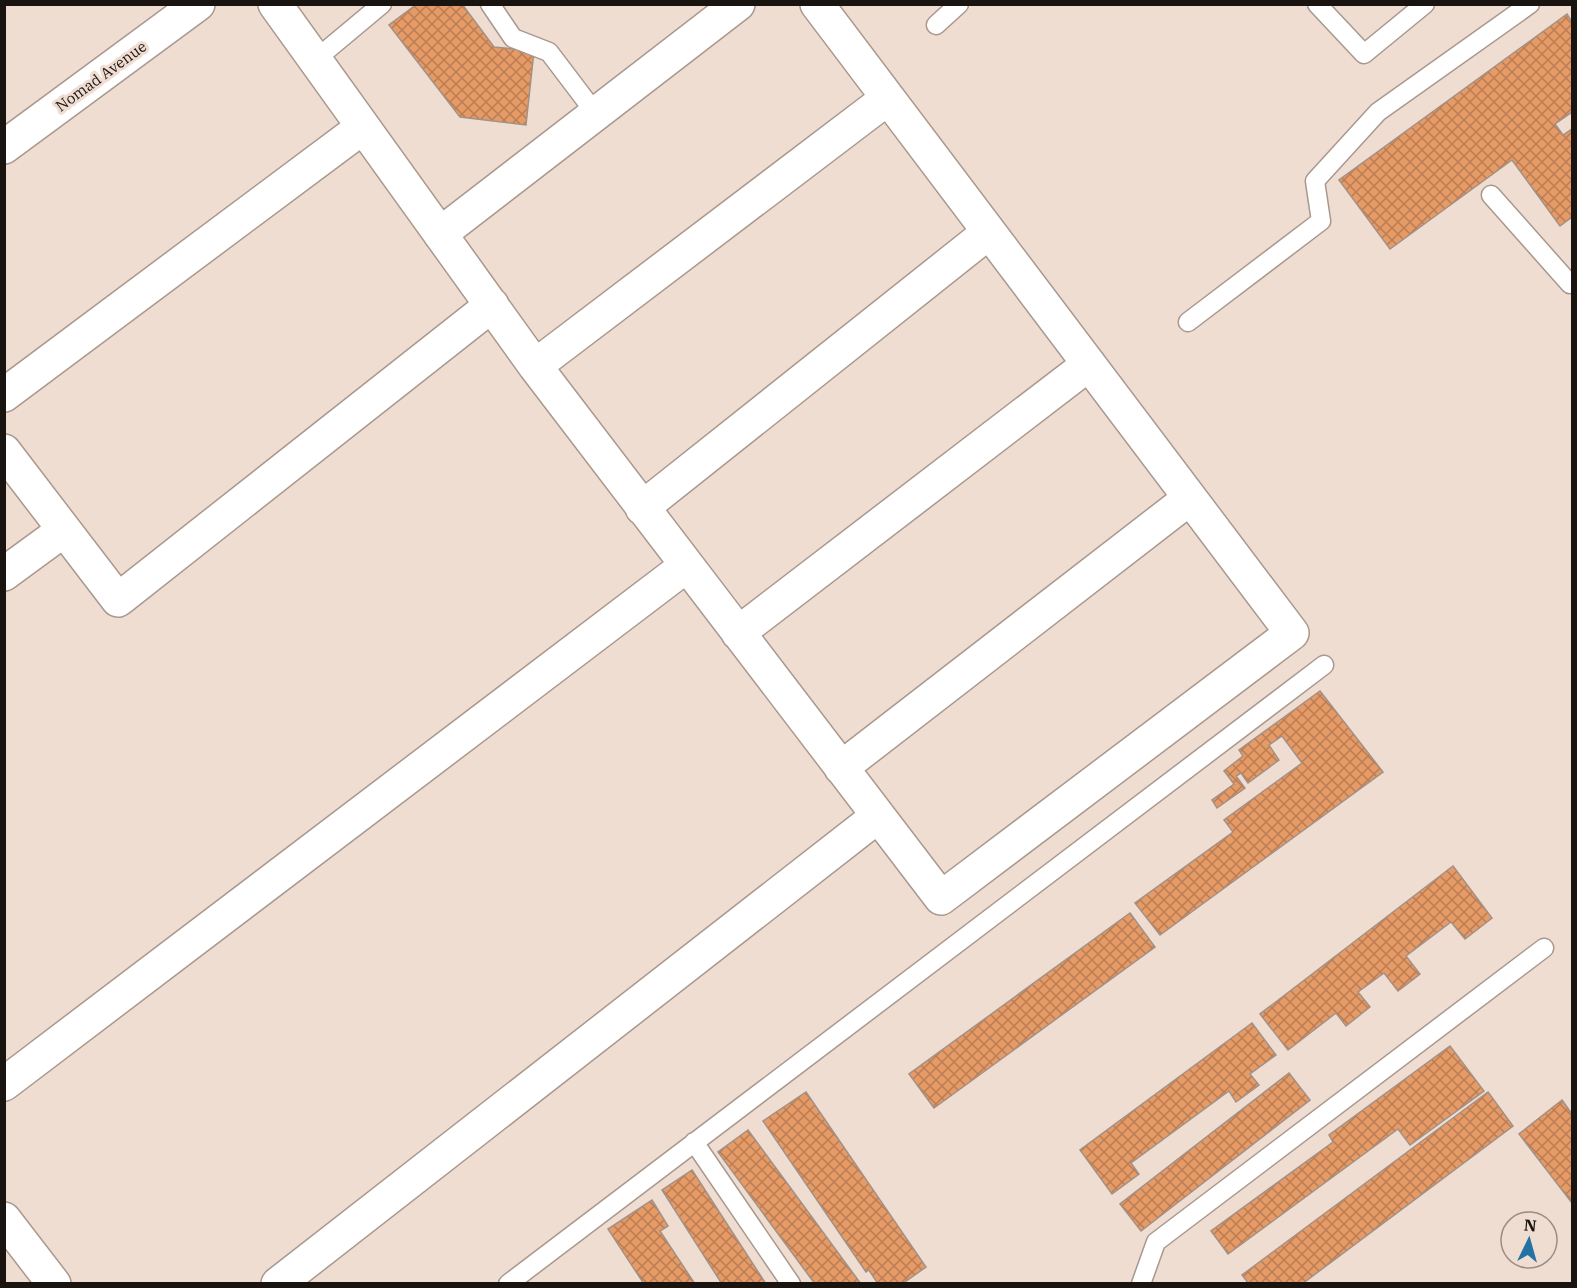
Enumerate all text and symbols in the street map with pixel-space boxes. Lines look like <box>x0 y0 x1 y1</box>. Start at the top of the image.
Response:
street label: Nomad Avenue <box>52 37 150 115</box>
north arrow <box>1499 1210 1559 1270</box>
text: N <box>1523 1215 1537 1236</box>

